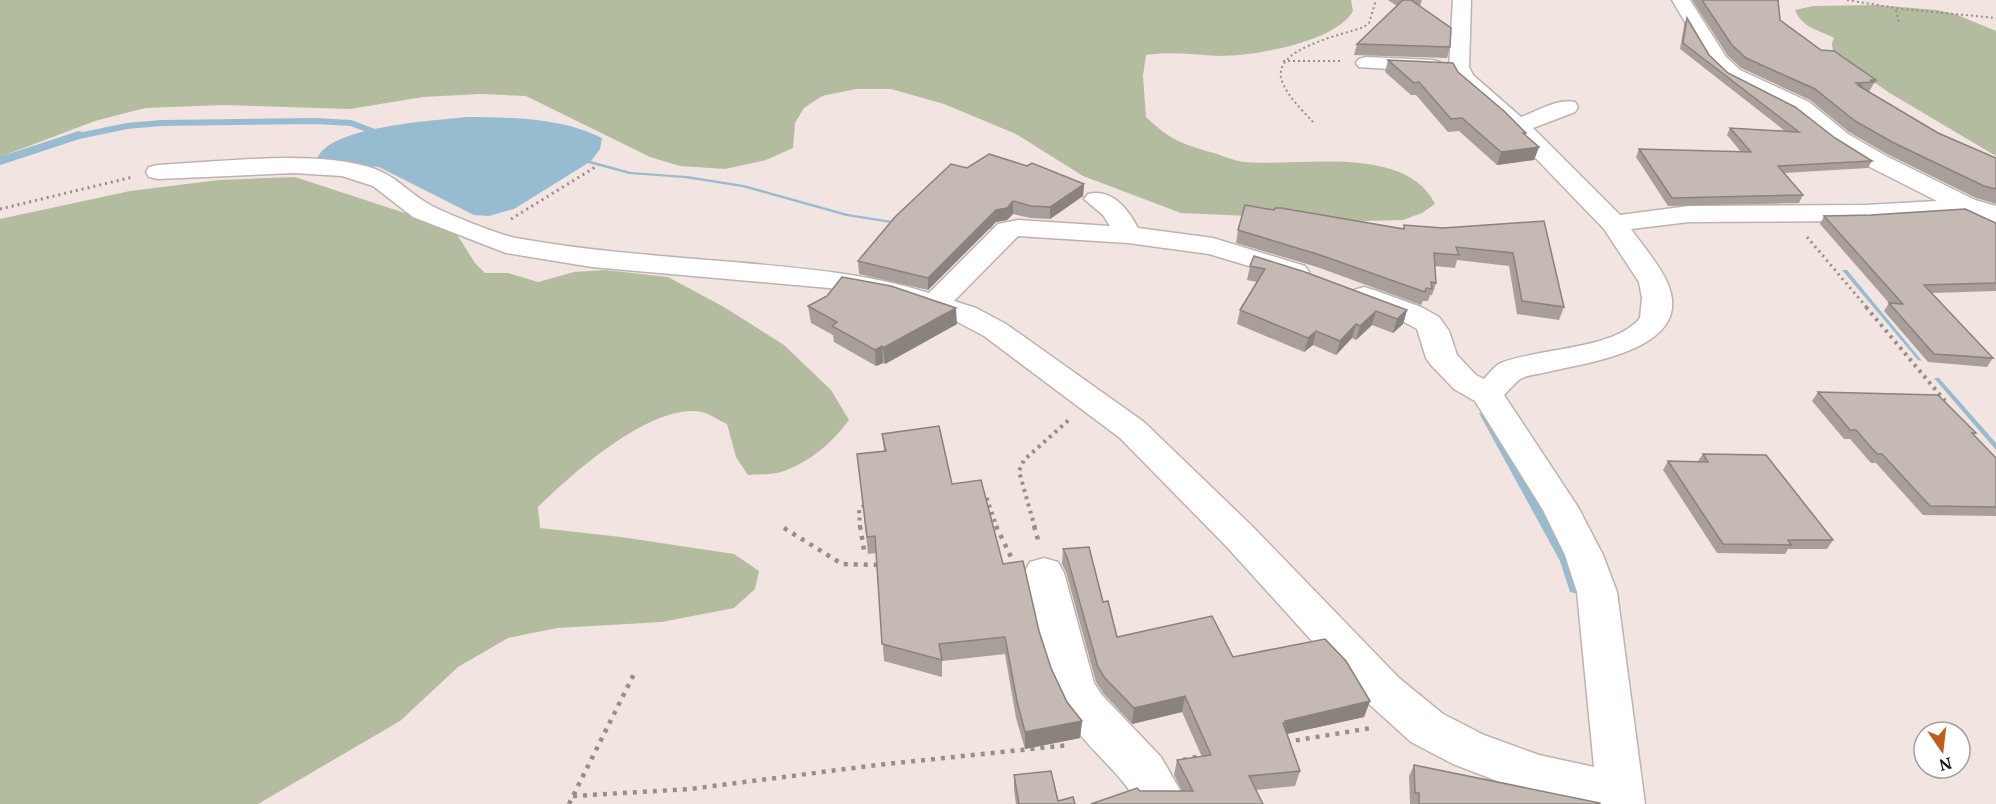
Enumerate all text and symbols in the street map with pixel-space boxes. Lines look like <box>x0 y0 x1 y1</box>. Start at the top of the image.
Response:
north arrow <box>1912 720 1972 780</box>
text: N <box>1937 752 1954 777</box>

